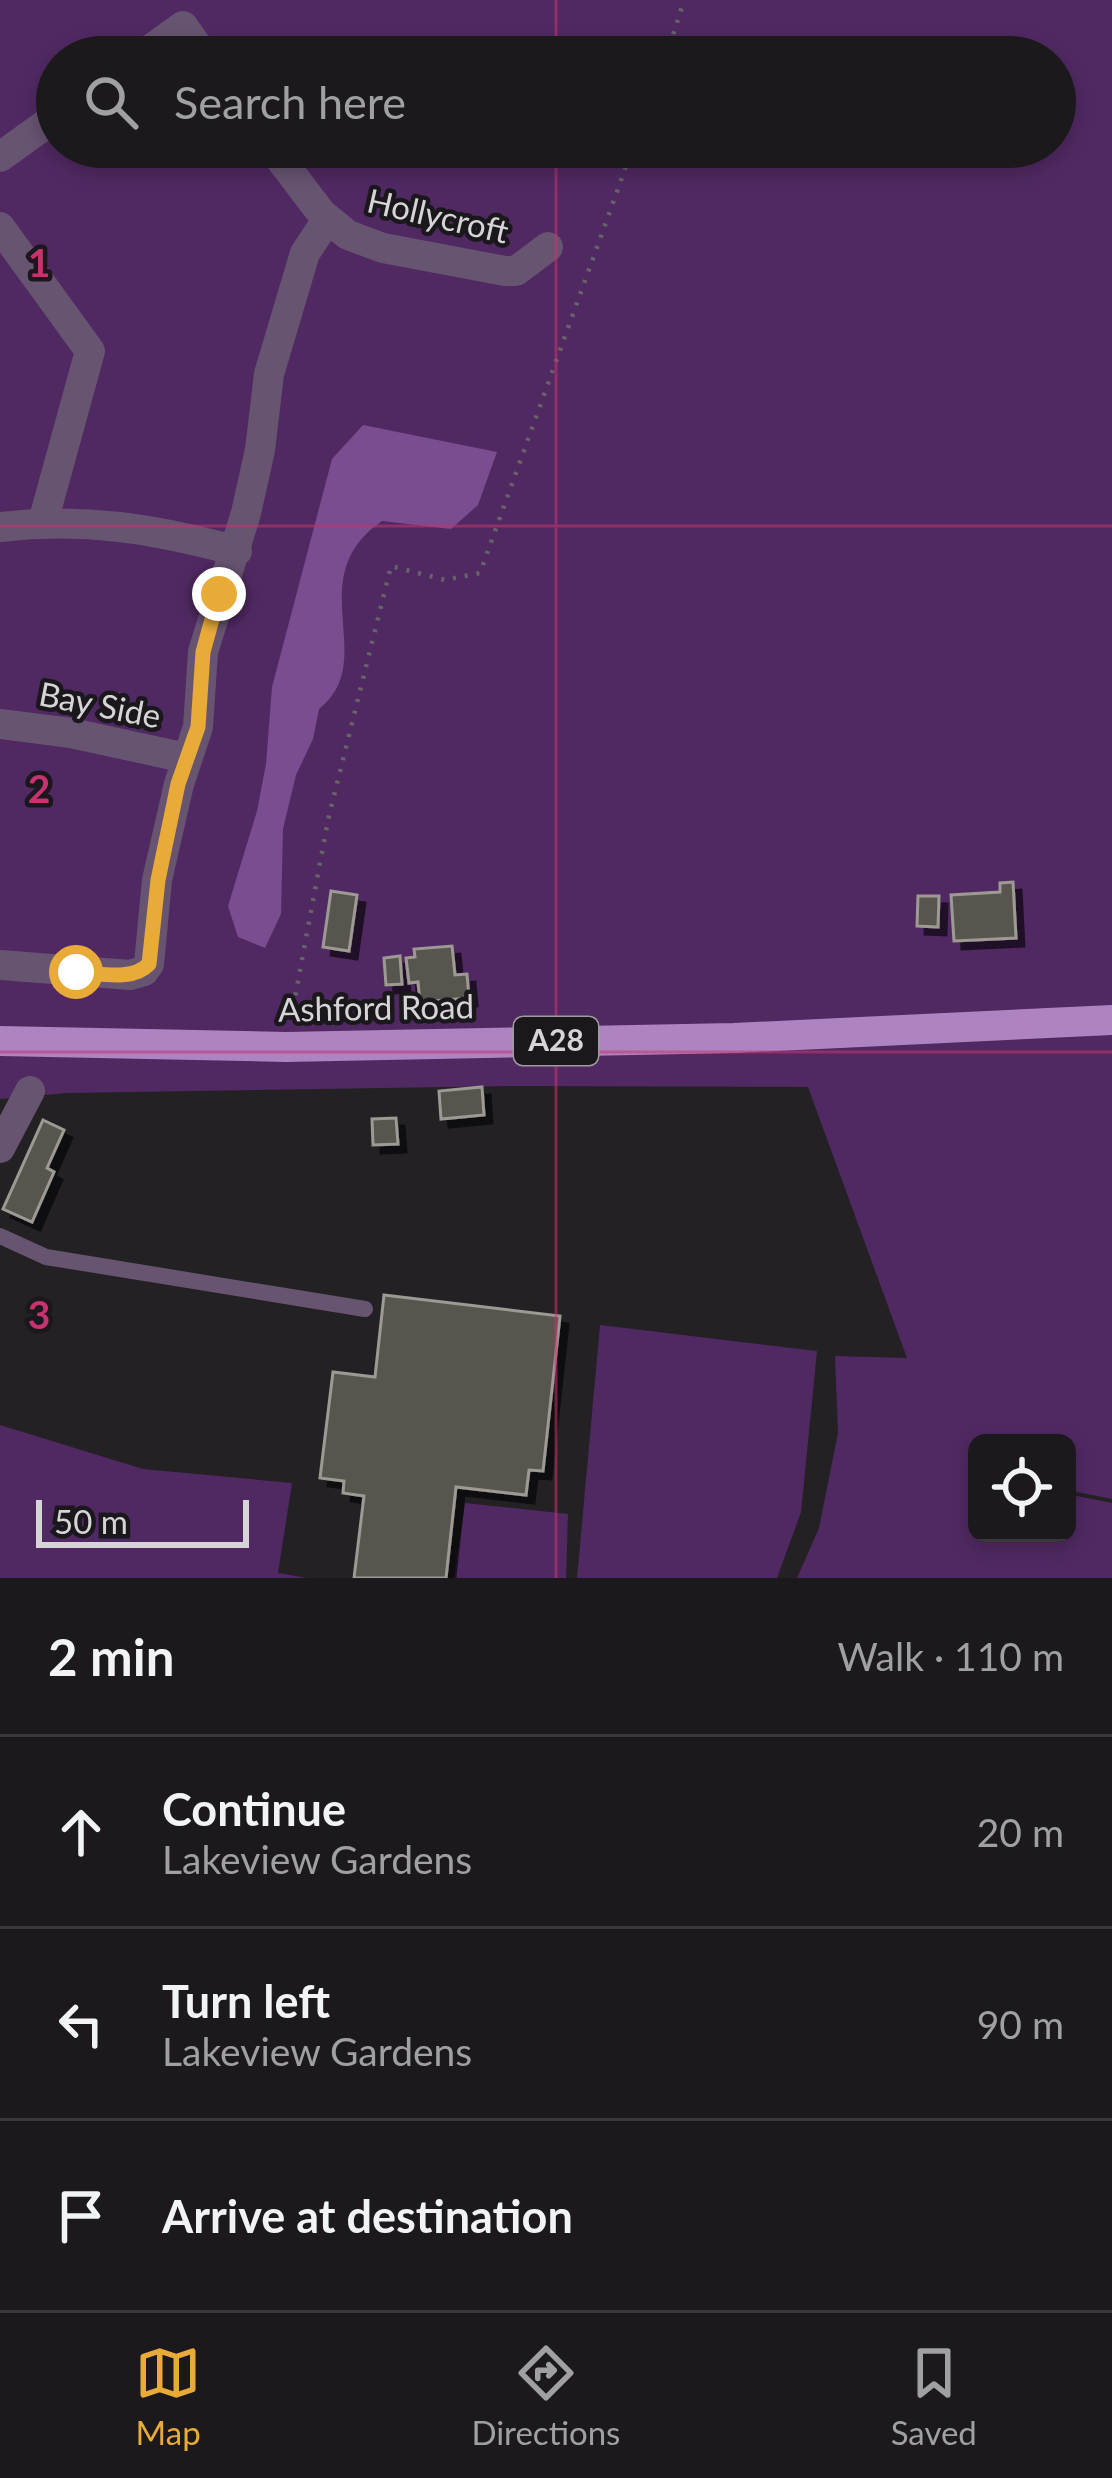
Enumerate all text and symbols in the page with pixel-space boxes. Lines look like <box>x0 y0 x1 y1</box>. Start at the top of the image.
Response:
search box <box>36 36 1076 168</box>
icon: search <box>78 69 144 135</box>
text: Search here <box>174 75 406 129</box>
street label: Hollycroft <box>364 179 513 251</box>
text: 1 <box>28 239 50 285</box>
route end <box>192 567 246 621</box>
street label: Bay Side <box>36 673 165 735</box>
text: 2 <box>28 765 50 811</box>
route start <box>49 945 103 999</box>
street label: Ashford Road <box>278 985 474 1029</box>
road number: A28 <box>514 1017 598 1065</box>
text: 3 <box>28 1291 50 1337</box>
map controls <box>968 1434 1076 1542</box>
button: locate <box>968 1434 1076 1542</box>
scale bar <box>36 1494 249 1547</box>
text: 50 m <box>54 1501 128 1541</box>
text: 2 min <box>48 1626 174 1687</box>
text: Walk · 110 m <box>837 1633 1064 1679</box>
text: Continue <box>162 1782 346 1836</box>
icon: ahead <box>48 1799 114 1865</box>
text: 20 m <box>977 1809 1064 1855</box>
text: Lakeview Gardens <box>162 1836 472 1882</box>
text: Turn left <box>162 1974 330 2028</box>
icon: left <box>48 1991 114 2057</box>
text: 90 m <box>977 2001 1064 2047</box>
text: Lakeview Gardens <box>162 2028 472 2074</box>
icon: arrive <box>48 2183 114 2249</box>
text: Arrive at destination <box>162 2189 573 2243</box>
tab: Map <box>135 2340 201 2452</box>
tab: Directions <box>471 2340 620 2452</box>
tab: Saved <box>891 2340 977 2452</box>

